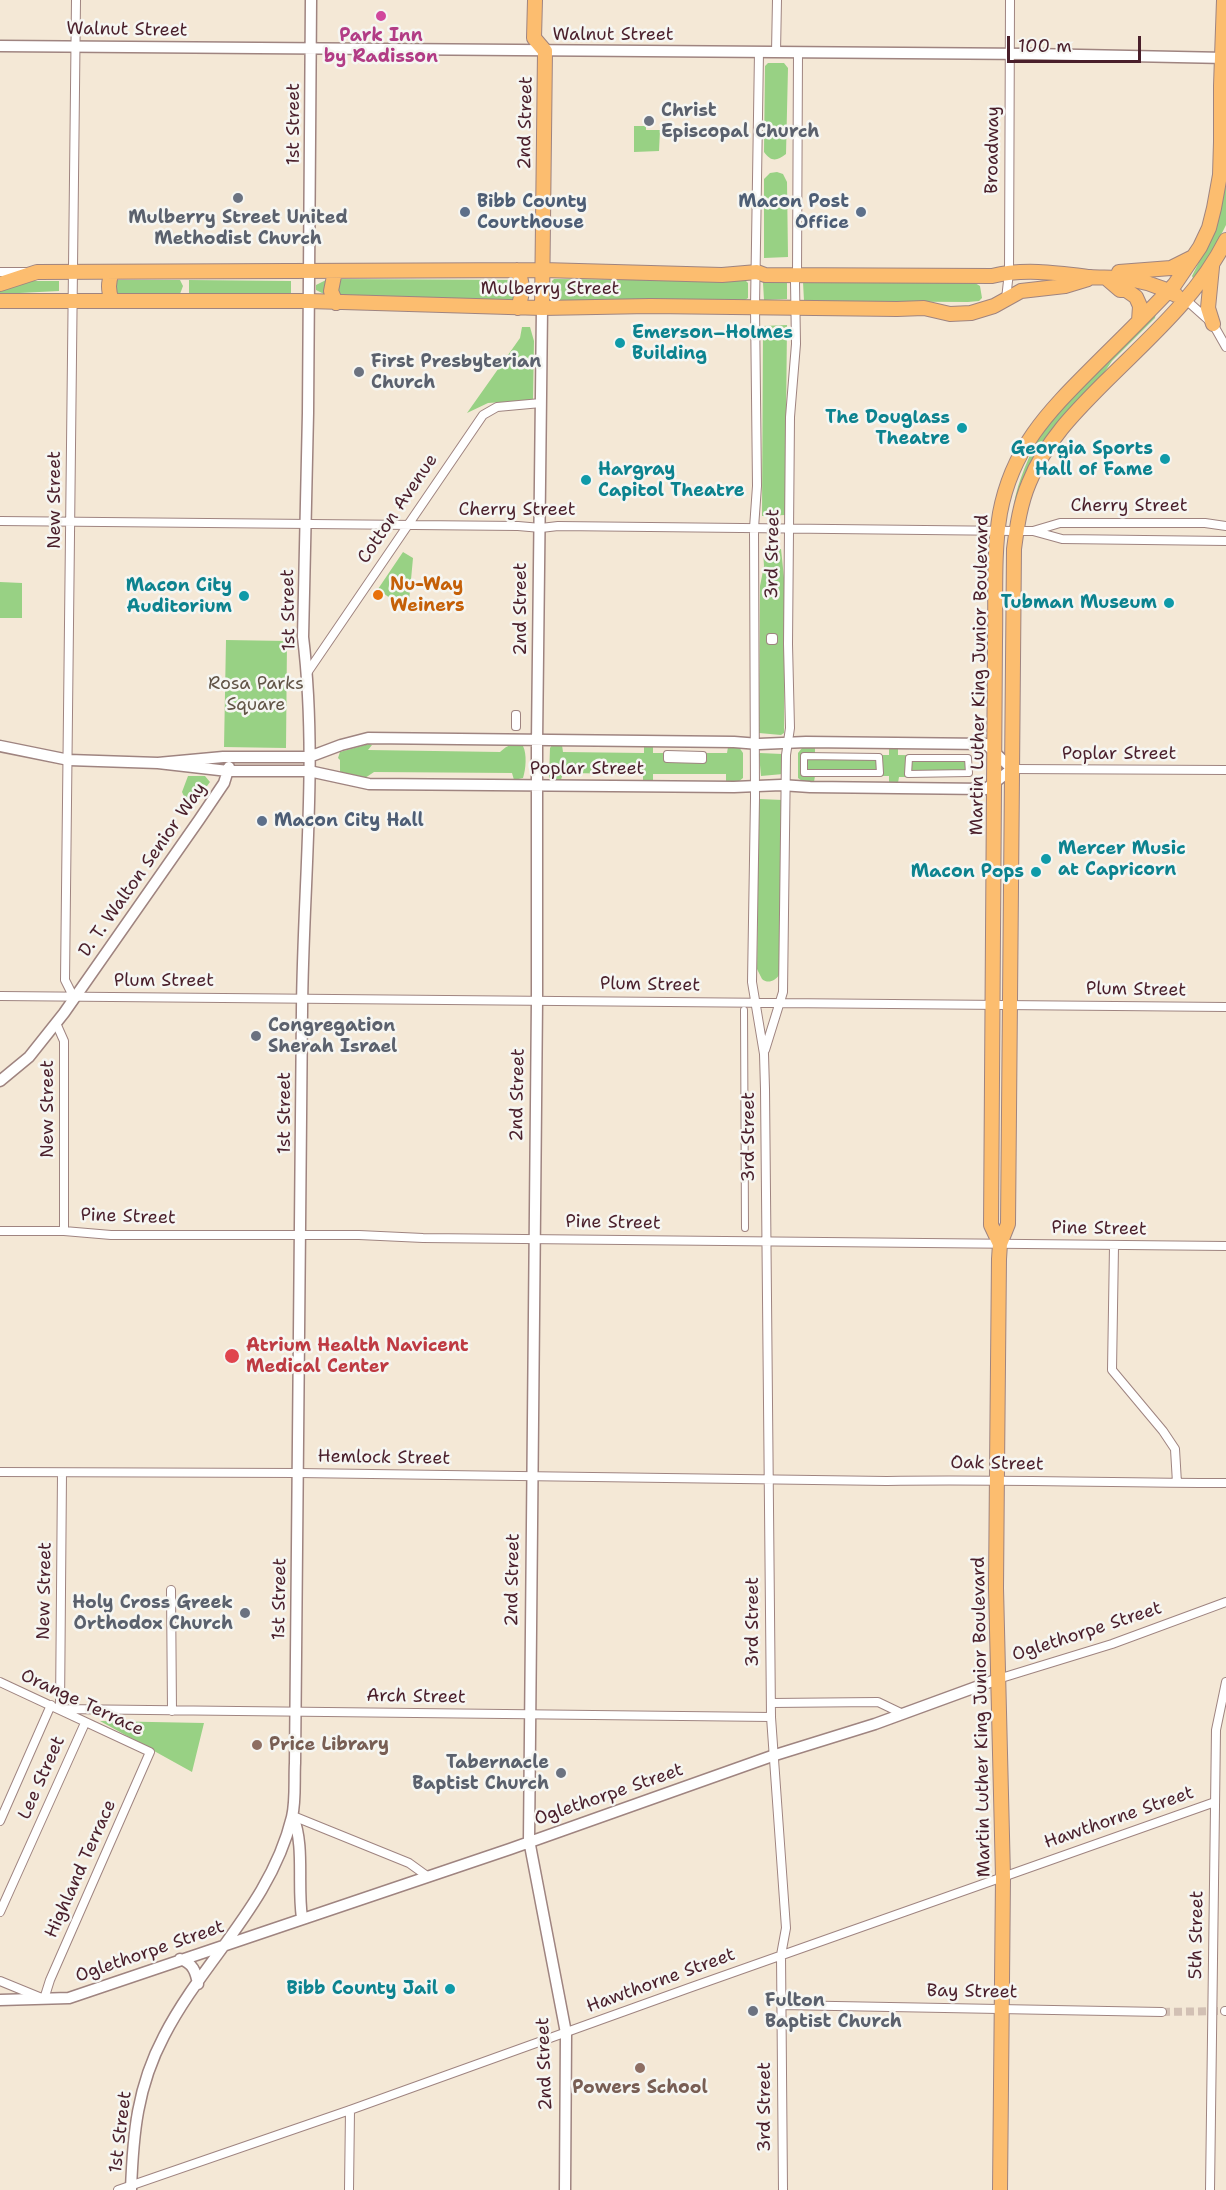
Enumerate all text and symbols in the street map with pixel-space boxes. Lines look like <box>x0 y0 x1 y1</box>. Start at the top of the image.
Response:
marker: Park Inn by Radisson <box>374 9 388 23</box>
street label: Walnut Street <box>66 18 188 42</box>
street label: Walnut Street <box>552 24 674 46</box>
scale bar <box>1010 24 1144 62</box>
place label: Park Inn by Radisson <box>324 25 438 68</box>
text: 100 m <box>1018 34 1072 58</box>
street label: 2nd Street <box>514 76 538 170</box>
street label: 1st Street <box>283 83 305 165</box>
place label: Christ Episcopal Church <box>661 100 819 142</box>
street label: Broadway <box>981 106 1005 194</box>
marker: Christ Episcopal Church <box>642 114 656 128</box>
marker: Mulberry Street United Methodist Church <box>231 191 245 205</box>
place label: Bibb County Courthouse <box>477 191 587 234</box>
place label: Macon Post Office <box>738 191 849 234</box>
marker: Bibb County Courthouse <box>458 205 472 219</box>
marker: Macon Post Office <box>854 205 868 219</box>
place label: Mulberry Street United Methodist Church <box>128 207 348 250</box>
street label: Mulberry Street <box>481 278 619 300</box>
place label: Emerson–Holmes Building <box>632 322 793 364</box>
marker: Emerson–Holmes Building <box>613 336 627 350</box>
place label: First Presbyterian Church <box>371 351 541 394</box>
marker: First Presbyterian Church <box>352 365 366 379</box>
place label: The Douglass Theatre <box>825 407 950 450</box>
marker: The Douglass Theatre <box>955 421 969 435</box>
place label: Georgia Sports Hall of Fame <box>1011 438 1153 480</box>
street label: Cotton Avenue <box>353 450 443 568</box>
street label: New Street <box>44 451 66 549</box>
marker: Georgia Sports Hall of Fame <box>1158 452 1172 466</box>
place label: Hargray Capitol Theatre <box>598 459 745 502</box>
marker: Hargray Capitol Theatre <box>579 473 593 487</box>
street label: Cherry Street <box>1070 495 1188 517</box>
street label: Cherry Street <box>458 499 576 521</box>
street label: 3rd Street <box>761 509 785 599</box>
street label: Martin Luther King Junior Boulevard <box>966 514 994 836</box>
street label: 2nd Street <box>510 562 532 656</box>
street label: 1st Street <box>277 569 301 651</box>
place label: Nu-Way Weiners <box>390 574 464 616</box>
place label: Macon City Auditorium <box>126 575 232 618</box>
marker: Nu-Way Weiners <box>371 588 385 602</box>
marker: Macon City Auditorium <box>237 589 251 603</box>
place label: Tubman Museum <box>1001 592 1157 614</box>
marker: Tubman Museum <box>1162 596 1176 610</box>
park label: Rosa Parks Square <box>208 673 304 716</box>
street label: Poplar Street <box>1062 743 1176 765</box>
street label: Poplar Street <box>530 758 644 780</box>
street label: D. T. Walton Senior Way <box>75 779 211 961</box>
place label: Macon City Hall <box>274 810 424 832</box>
marker: Macon City Hall <box>255 814 269 828</box>
place label: Mercer Music at Capricorn <box>1058 838 1186 880</box>
marker: Mercer Music at Capricorn <box>1039 852 1053 866</box>
place label: Macon Pops <box>911 861 1024 883</box>
marker: Macon Pops <box>1029 865 1043 879</box>
street label: Plum Street <box>114 970 214 992</box>
street label: Plum Street <box>600 973 700 997</box>
street label: Plum Street <box>1086 978 1186 1002</box>
place label: Congregation Sherah Israel <box>268 1015 397 1058</box>
marker: Congregation Sherah Israel <box>249 1029 263 1043</box>
street label: 2nd Street <box>506 1048 530 1142</box>
street label: New Street <box>37 1060 59 1158</box>
street label: 1st Street <box>274 1072 296 1154</box>
street label: 3rd Street <box>738 1092 760 1182</box>
street label: Pine Street <box>80 1205 176 1229</box>
street label: Pine Street <box>565 1211 661 1235</box>
street label: Pine Street <box>1051 1217 1147 1241</box>
place label: Atrium Health Navicent Medical Center <box>246 1335 469 1378</box>
marker: Atrium Health Navicent Medical Center <box>223 1347 241 1365</box>
street label: Hemlock Street <box>318 1446 450 1470</box>
street label: Oak Street <box>950 1452 1044 1476</box>
street label: 2nd Street <box>501 1533 525 1627</box>
street label: New Street <box>33 1542 57 1640</box>
street label: Martin Luther King Junior Boulevard <box>968 1556 996 1878</box>
street label: 1st Street <box>268 1558 292 1640</box>
street label: 3rd Street <box>742 1577 764 1667</box>
place label: Holy Cross Greek Orthodox Church <box>72 1592 233 1634</box>
street label: Oglethorpe Street <box>1009 1598 1165 1666</box>
marker: Holy Cross Greek Orthodox Church <box>238 1606 252 1620</box>
street label: Orange Terrace <box>17 1665 147 1741</box>
street label: Arch Street <box>366 1685 466 1709</box>
street label: Lee Street <box>14 1733 70 1823</box>
place label: Price Library <box>269 1734 389 1756</box>
marker: Price Library <box>250 1738 264 1752</box>
place label: Tabernacle Baptist Church <box>412 1752 549 1794</box>
street label: Oglethorpe Street <box>532 1759 686 1831</box>
marker: Tabernacle Baptist Church <box>554 1766 568 1780</box>
street label: Hawthorne Street <box>1041 1782 1197 1854</box>
street label: Highland Terrace <box>41 1797 121 1941</box>
street label: 5th Street <box>1185 1890 1209 1980</box>
street label: Oglethorpe Street <box>73 1916 227 1988</box>
street label: Hawthorne Street <box>584 1944 738 2018</box>
place label: Bibb County Jail <box>286 1978 438 2000</box>
street label: Bay Street <box>926 1980 1018 2004</box>
marker: Bibb County Jail <box>443 1982 457 1996</box>
place label: Fulton Baptist Church <box>765 1990 902 2032</box>
marker: Fulton Baptist Church <box>746 2004 760 2018</box>
street label: 2nd Street <box>533 2017 557 2111</box>
marker: Powers School <box>633 2061 647 2075</box>
street label: 3rd Street <box>754 2062 776 2152</box>
place label: Powers School <box>572 2077 708 2099</box>
street label: 1st Street <box>105 2090 137 2174</box>

